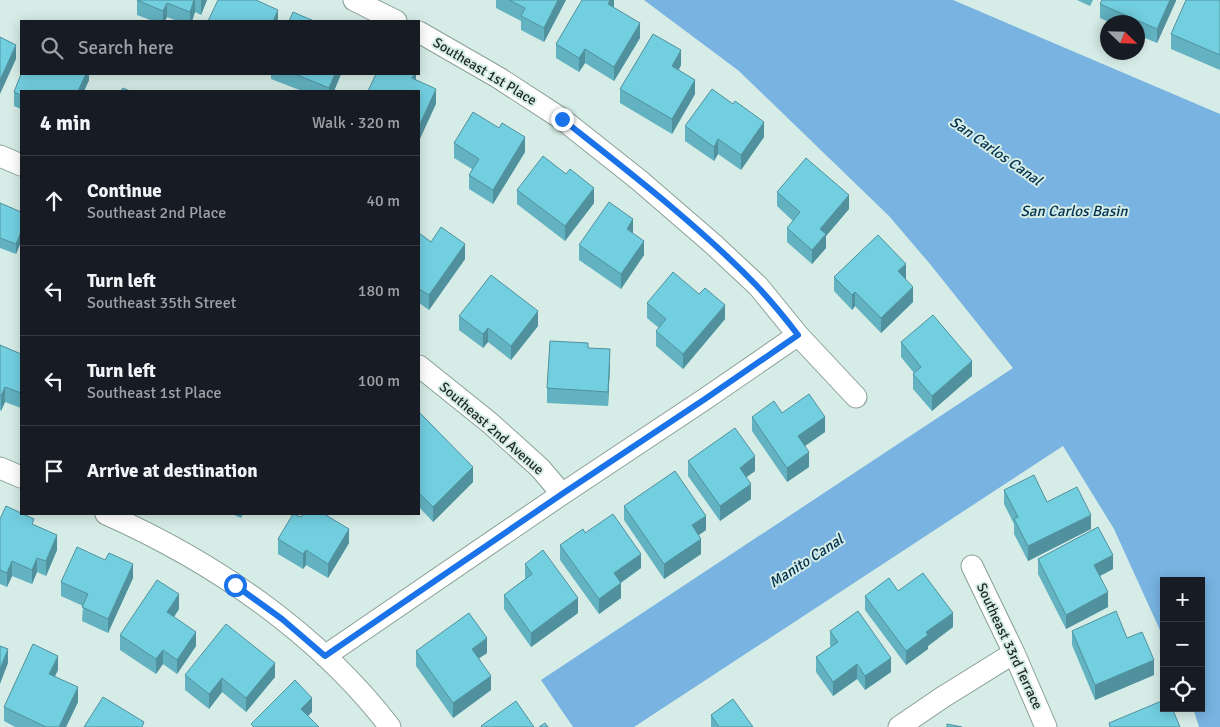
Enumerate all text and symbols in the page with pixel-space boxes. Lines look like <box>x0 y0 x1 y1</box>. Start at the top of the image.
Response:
north arrow <box>1100 15 1145 60</box>
search box <box>20 20 420 75</box>
icon: search <box>38 34 66 62</box>
street label: Southeast 1st Place <box>430 34 540 109</box>
text: Search here <box>78 36 174 60</box>
route end <box>551 108 574 131</box>
text: 4 min <box>40 110 91 136</box>
text: Walk · 320 m <box>312 113 400 133</box>
water label: San Carlos Canal <box>947 113 1047 190</box>
text: Continue <box>87 179 162 203</box>
icon: ahead <box>40 187 68 215</box>
text: 40 m <box>366 191 400 211</box>
water label: San Carlos Basin <box>1021 202 1128 220</box>
text: Southeast 2nd Place <box>87 203 226 223</box>
text: Turn left <box>87 269 156 293</box>
icon: left <box>40 277 68 305</box>
text: 180 m <box>358 281 400 301</box>
text: Southeast 35th Street <box>87 293 236 313</box>
text: Turn left <box>87 359 156 383</box>
icon: left <box>40 367 68 395</box>
text: 100 m <box>358 371 400 391</box>
street label: Southeast 2nd Avenue <box>436 378 547 478</box>
text: Southeast 1st Place <box>87 383 222 403</box>
icon: arrive <box>40 457 68 485</box>
text: Arrive at destination <box>87 459 258 483</box>
water label: Manito Canal <box>766 529 848 592</box>
route start <box>224 574 247 597</box>
map controls <box>1160 577 1205 712</box>
button: + <box>1160 577 1205 622</box>
street label: Southeast 33rd Terrace <box>973 580 1046 712</box>
button: − <box>1160 622 1205 667</box>
button: locate <box>1160 667 1205 712</box>

